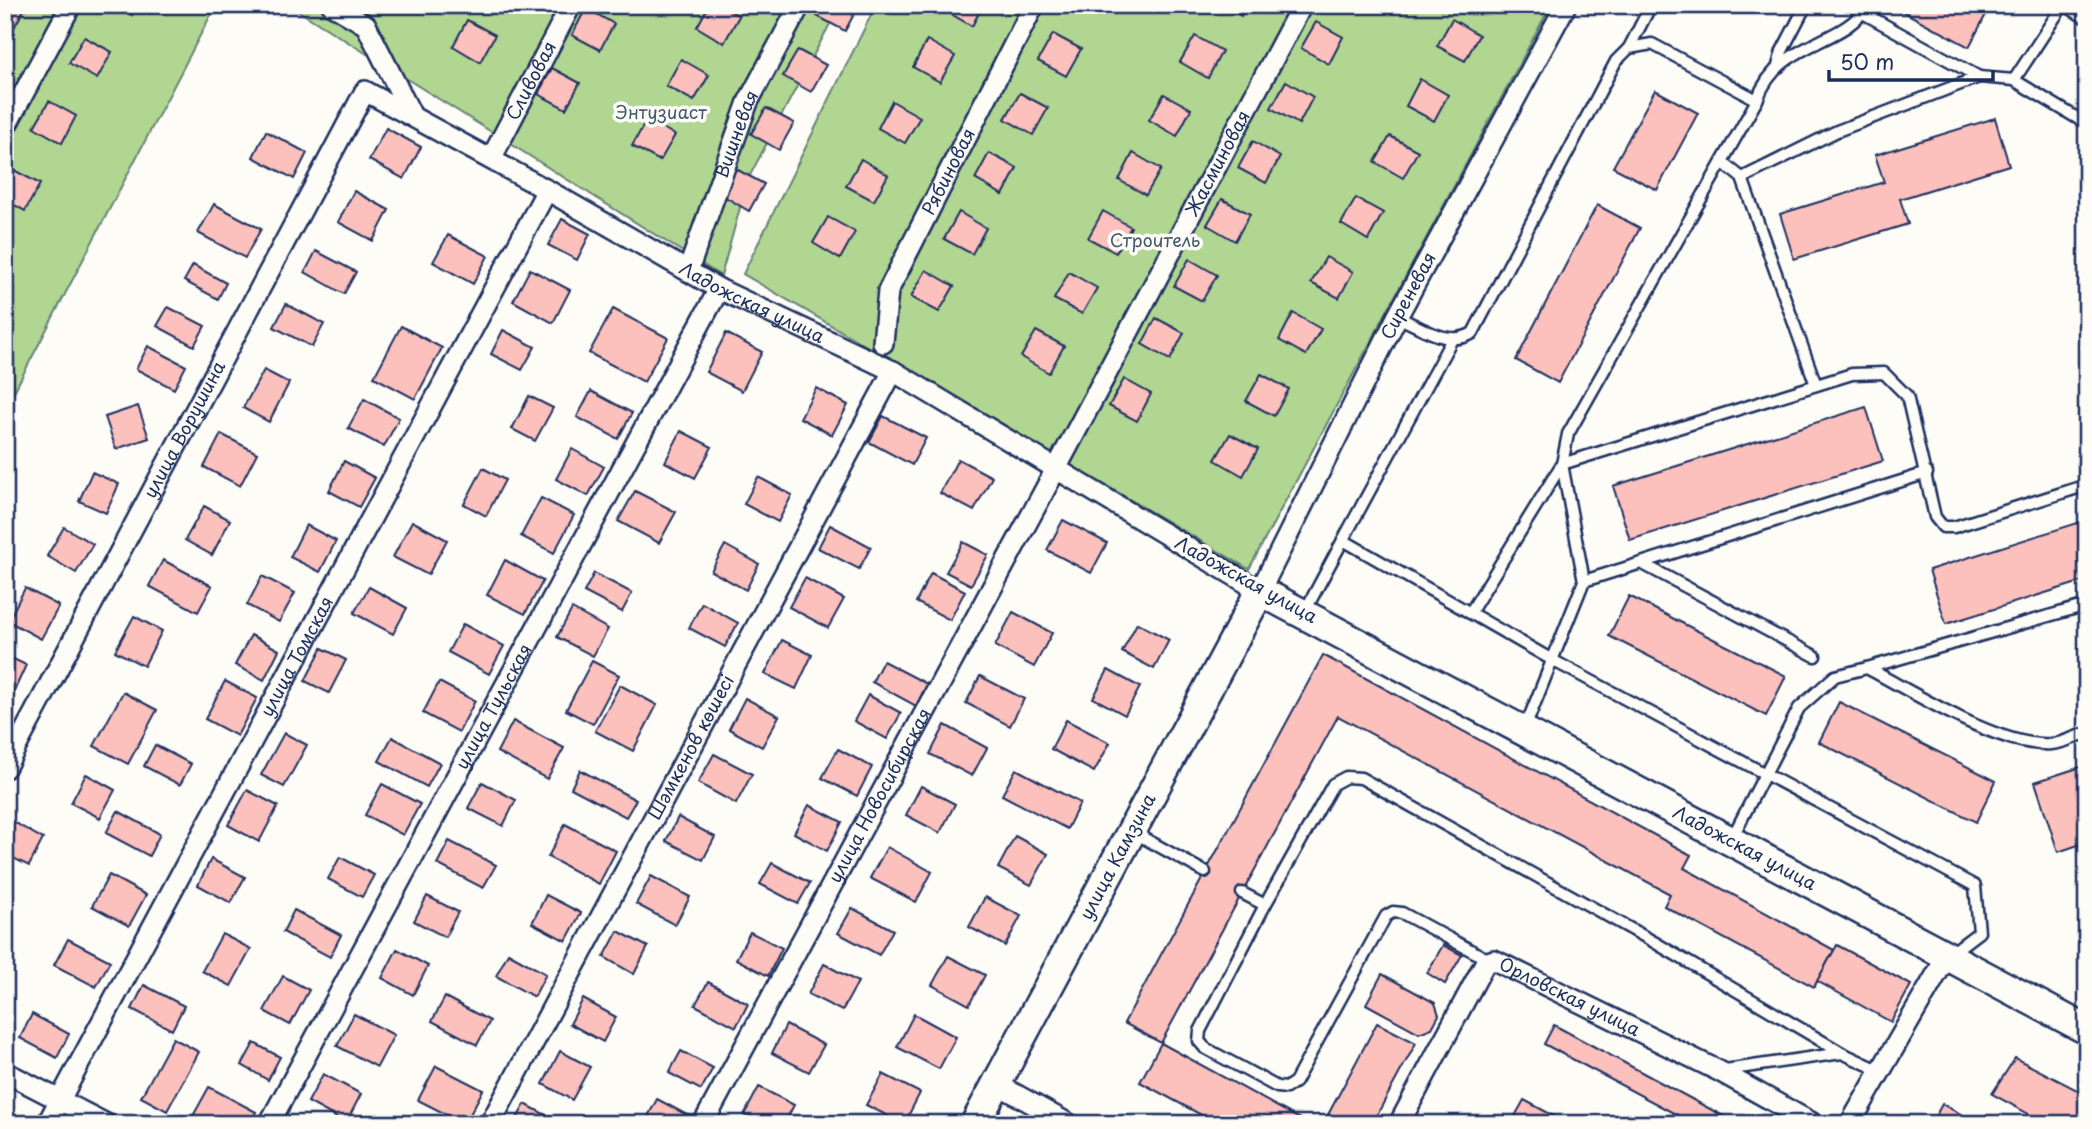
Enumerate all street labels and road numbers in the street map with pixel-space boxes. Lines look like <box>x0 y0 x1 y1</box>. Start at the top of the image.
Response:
street label: Сливовая <box>498 36 562 125</box>
street label: Вишневая <box>707 85 764 182</box>
street label: Жасминовая <box>1177 105 1256 221</box>
street label: Рябиновая <box>914 123 981 219</box>
street label: Сиреневая <box>1373 247 1442 344</box>
street label: Ладожская улица <box>675 254 830 349</box>
street label: улица Ворушина <box>136 355 231 503</box>
street label: Ладожская улица <box>1171 528 1323 629</box>
street label: улица Томская <box>252 591 339 721</box>
street label: улица Тульская <box>448 638 538 774</box>
street label: Шәмкенов көшесі <box>640 670 740 824</box>
street label: улица Новосибирская <box>820 703 937 887</box>
street label: улица Камзина <box>1072 787 1162 924</box>
street label: Ладожская улица <box>1669 798 1822 896</box>
street label: Орловская улица <box>1495 950 1646 1042</box>

